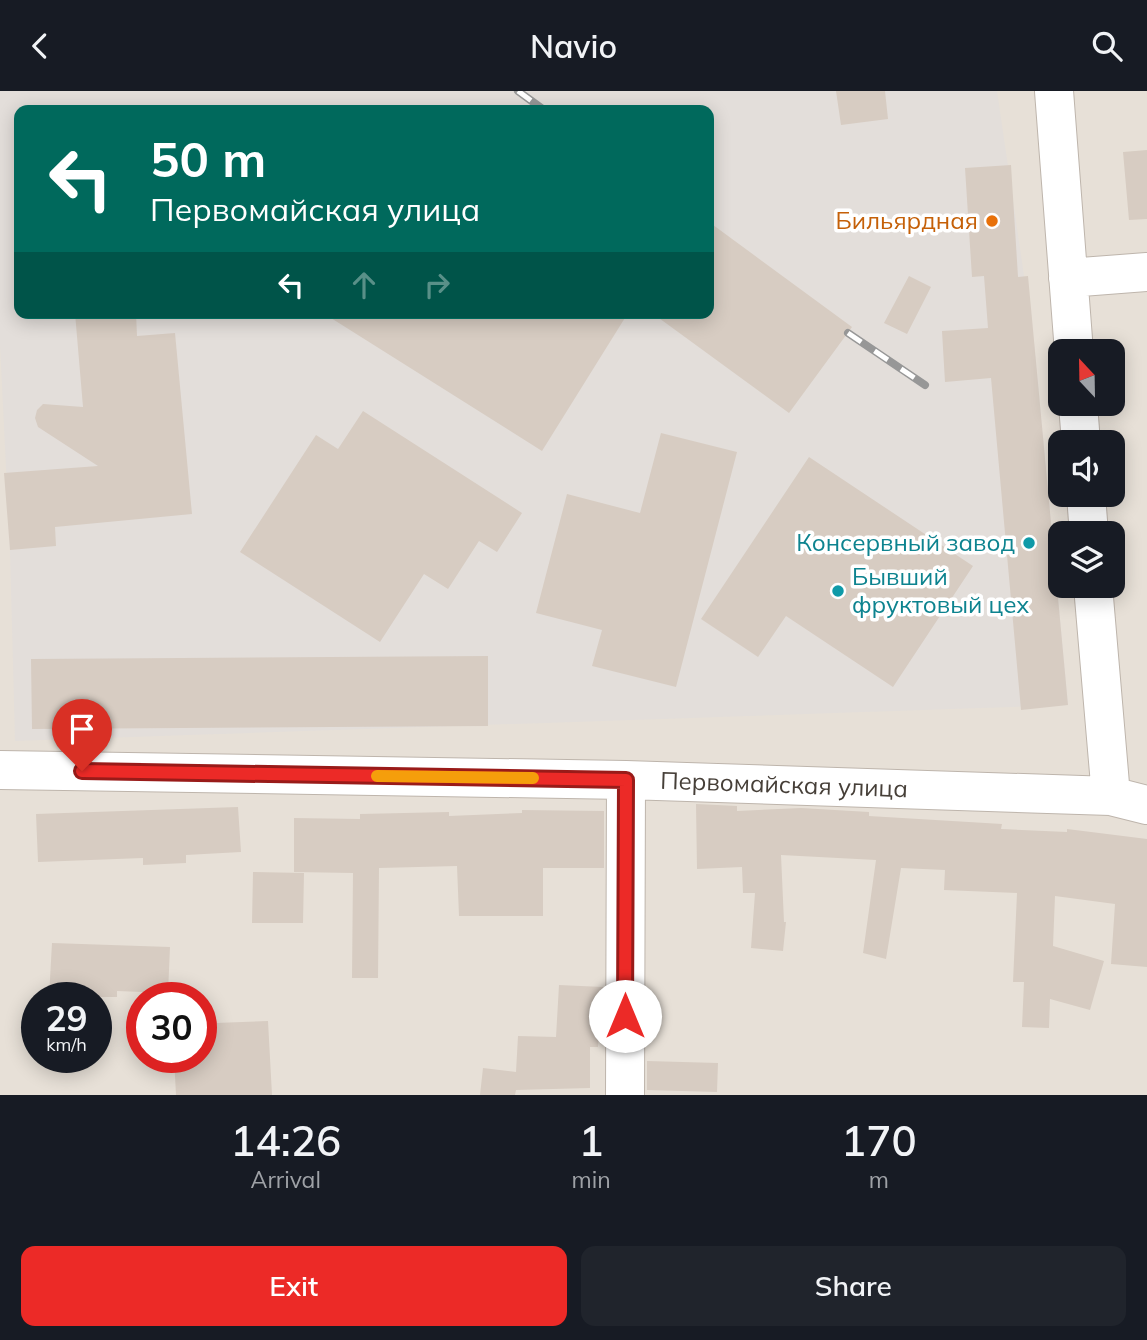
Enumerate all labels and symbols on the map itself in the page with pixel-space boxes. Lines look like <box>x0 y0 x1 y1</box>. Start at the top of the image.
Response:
place label: Бильярдная <box>835 205 978 235</box>
marker: Бильярдная <box>984 213 1000 229</box>
north arrow <box>1048 339 1125 417</box>
place label: Консервный завод <box>796 527 1015 557</box>
marker: Консервный завод <box>1021 535 1037 551</box>
place label: Бывший фруктовый цех <box>852 561 1029 619</box>
marker: Бывший фруктовый цех <box>830 583 846 599</box>
pin <box>52 699 112 771</box>
street label: Первомайская улица <box>660 765 908 803</box>
position arrow <box>588 979 662 1053</box>
speed limit sign: 30 <box>126 982 217 1073</box>

